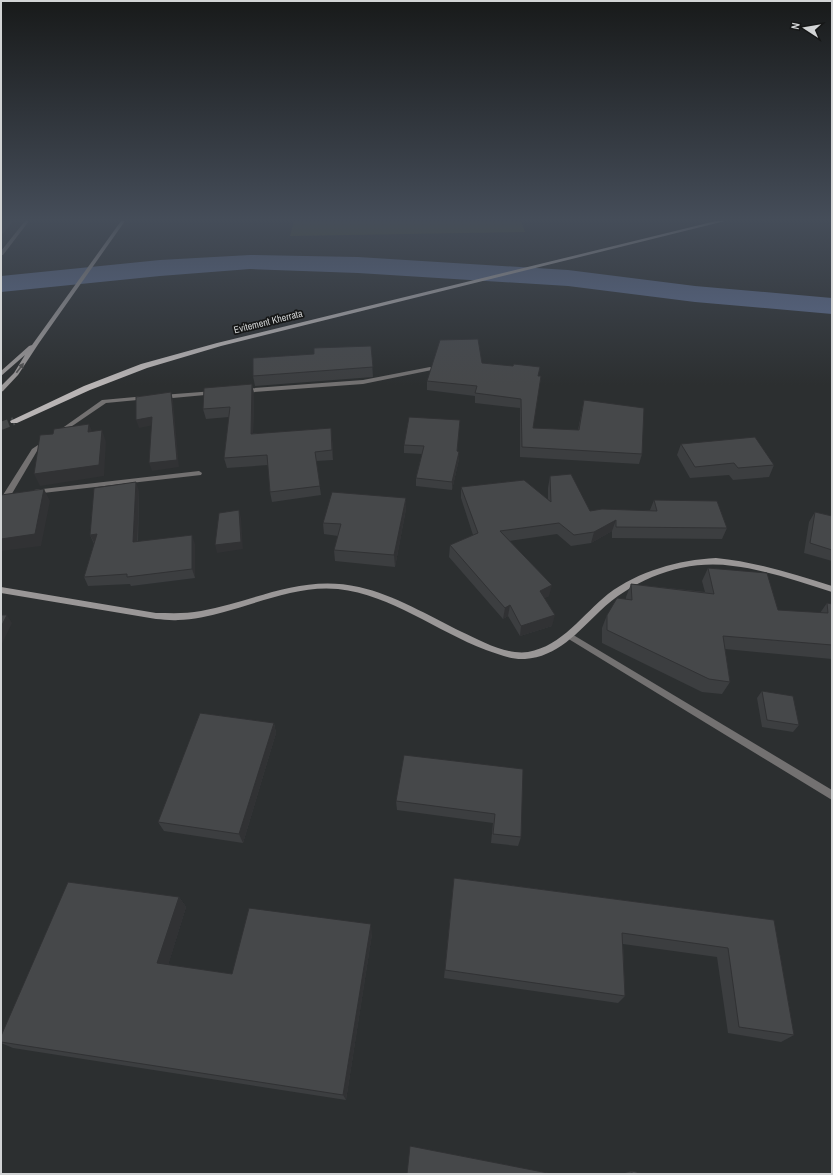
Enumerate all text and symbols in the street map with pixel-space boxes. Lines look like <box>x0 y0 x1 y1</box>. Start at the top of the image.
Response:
north arrow <box>785 8 825 48</box>
text: N <box>788 21 803 31</box>
street label: Evitement Kherrata <box>232 307 304 336</box>
one-way arrow <box>16 362 25 373</box>

